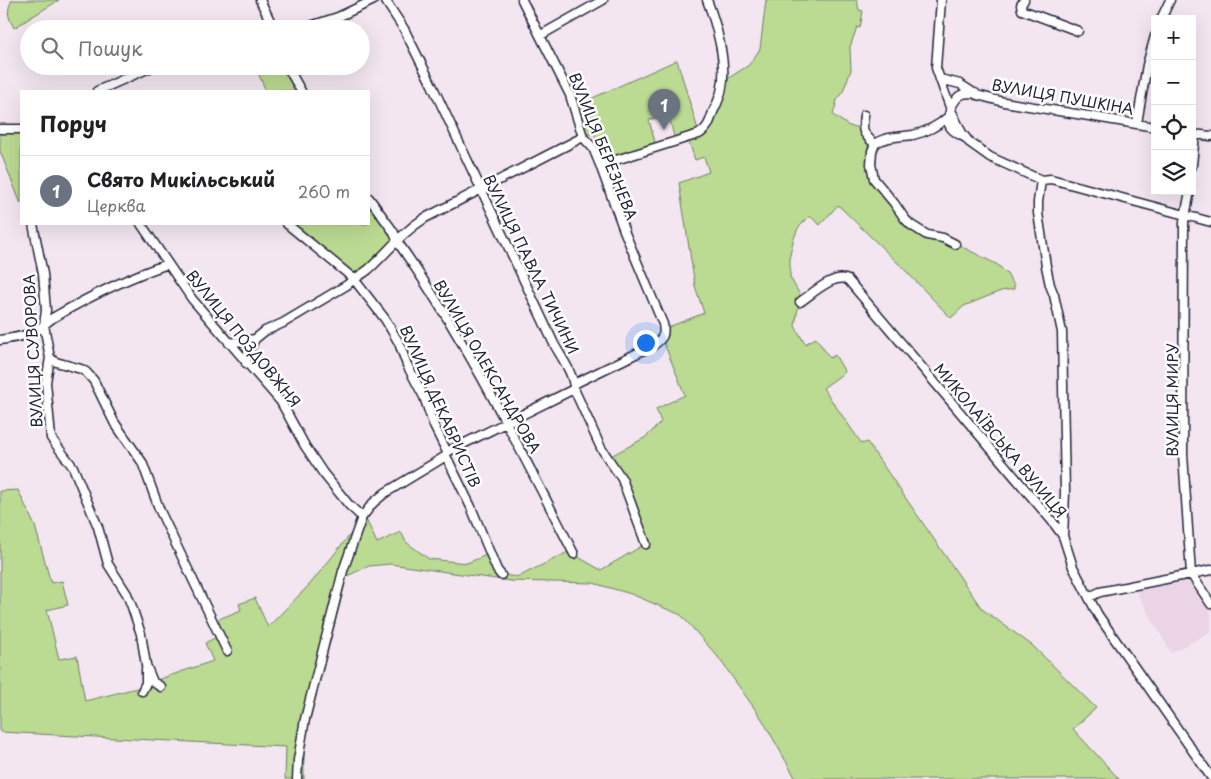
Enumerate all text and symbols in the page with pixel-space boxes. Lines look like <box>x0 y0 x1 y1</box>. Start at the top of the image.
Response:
map controls <box>1151 15 1196 195</box>
button: + <box>1151 15 1196 60</box>
search box <box>20 20 370 75</box>
icon: search <box>38 34 66 62</box>
text: Пошук <box>78 34 143 62</box>
button: − <box>1151 60 1196 105</box>
street label: ВУЛИЦЯ БЕРЕЗНЕВА <box>564 69 644 223</box>
street label: ВУЛИЦЯ ПУШКІНА <box>990 72 1136 120</box>
pin: 1 <box>648 89 680 130</box>
button: locate <box>1151 105 1196 150</box>
text: Поруч <box>40 107 107 139</box>
button: layers <box>1151 150 1196 195</box>
text: Свято Микільський <box>87 165 275 193</box>
street label: ВУЛИЦЯ ПАВЛА ТИЧИНИ <box>478 170 586 358</box>
text: 1 <box>52 179 60 203</box>
text: 260 m <box>298 179 350 203</box>
text: Церква <box>87 193 146 217</box>
street label: ВУЛИЦЯ ПОЗДОВЖНЯ <box>181 264 307 412</box>
street label: ВУЛИЦЯ СУВОРОВА <box>16 274 48 428</box>
street label: ВУЛИЦЯ ОЛЕКСАНДРОВА <box>429 275 547 457</box>
street label: ВУЛИЦЯ ДЕКАБРИСТІВ <box>395 321 487 491</box>
your location <box>633 330 659 356</box>
street label: ВУЛИЦЯ МИРУ <box>1160 343 1183 457</box>
street label: МИКОЛАЇВСЬКА ВУЛИЦЯ <box>929 358 1073 522</box>

